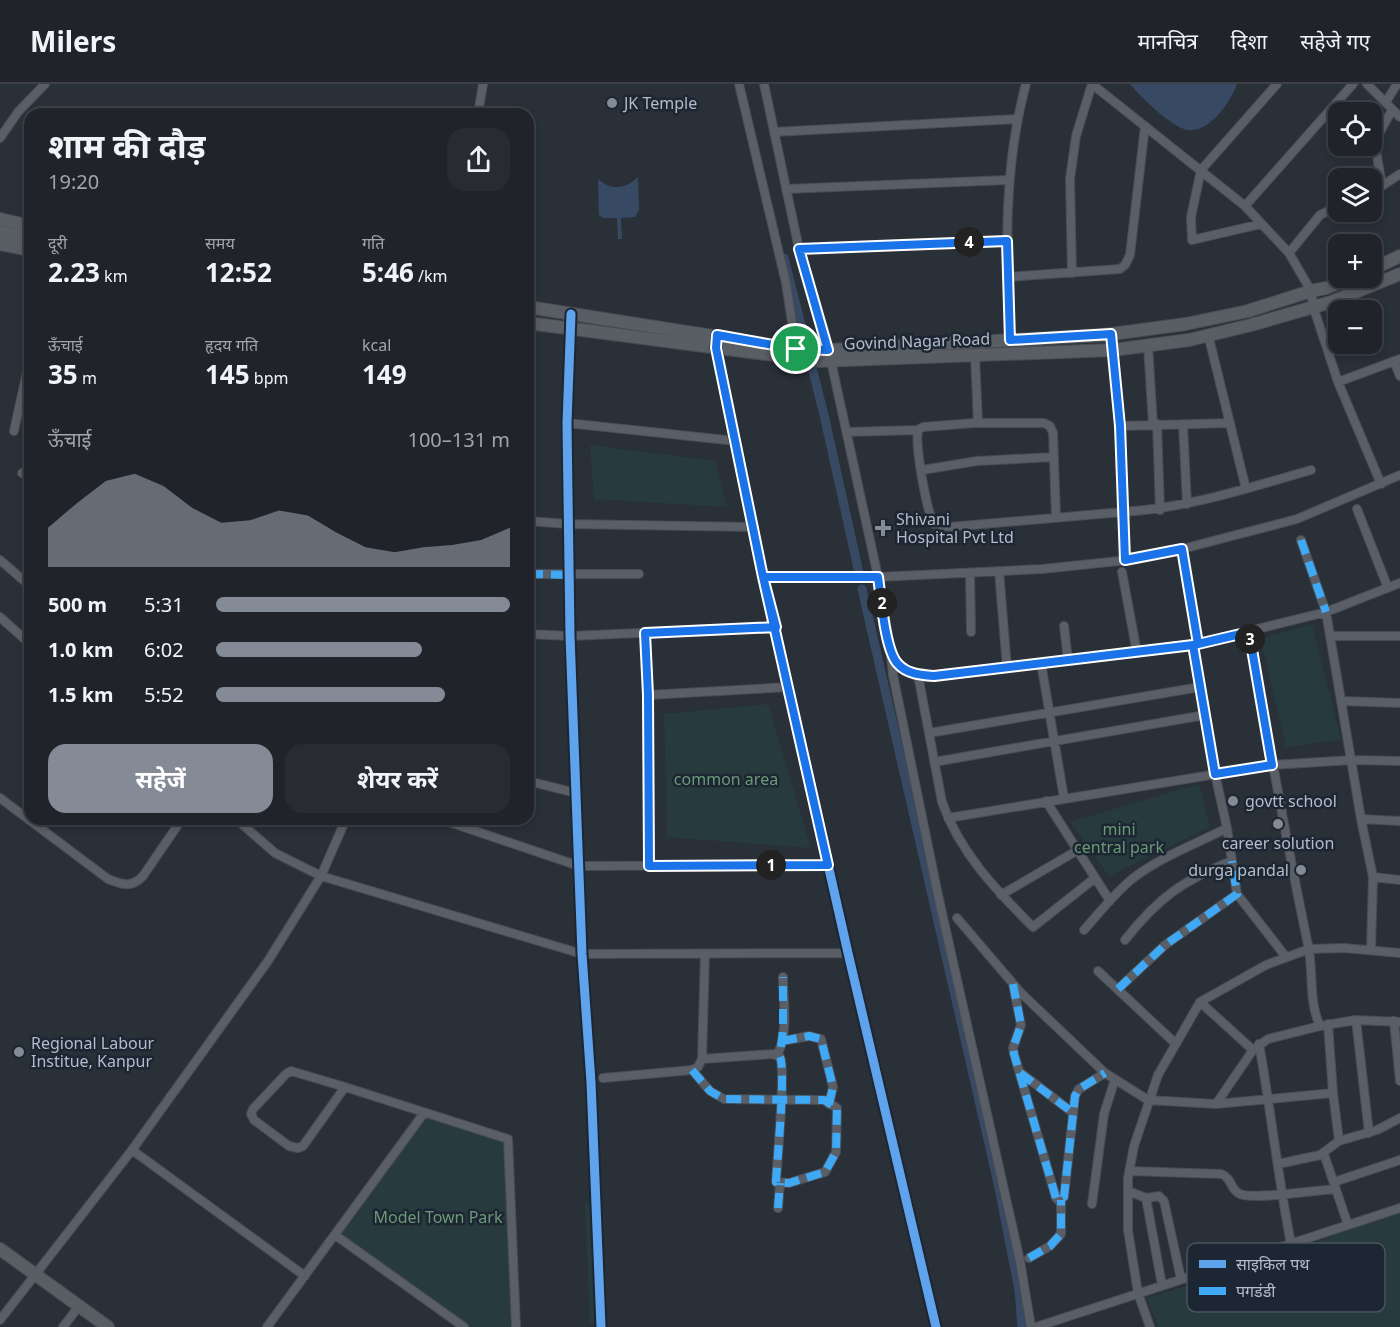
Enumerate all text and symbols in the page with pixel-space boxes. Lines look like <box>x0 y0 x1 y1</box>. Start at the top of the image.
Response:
text: Milers <box>30 22 116 60</box>
text: मानचित्र <box>1138 27 1198 55</box>
text: दिशा <box>1231 27 1267 55</box>
text: सहेजे गए <box>1300 27 1370 55</box>
place label: JK Temple <box>622 92 697 114</box>
marker: JK Temple <box>605 96 619 110</box>
map controls <box>1328 102 1382 354</box>
button: locate <box>1328 102 1382 156</box>
text: शाम की दौड़ <box>48 123 206 168</box>
button: share <box>447 128 510 191</box>
text: 19:20 <box>48 168 99 195</box>
button: layers <box>1328 168 1382 222</box>
pin: 4 <box>954 227 984 257</box>
text: 4 <box>964 231 974 253</box>
text: दूरी <box>48 232 67 254</box>
text: समय <box>205 232 235 254</box>
text: गति <box>362 232 384 254</box>
button: + <box>1328 234 1382 288</box>
text: 2.23 <box>48 254 100 290</box>
text: 12:52 <box>205 254 272 290</box>
text: 5:46 <box>362 254 414 290</box>
text: km <box>100 265 128 287</box>
text: /km <box>414 265 448 287</box>
button: − <box>1328 300 1382 354</box>
pin <box>770 323 821 374</box>
street label: Govind Nagar Road <box>843 327 991 355</box>
icon: arrive <box>779 332 812 365</box>
text: ऊँचाई <box>48 334 83 356</box>
text: हृदय गति <box>205 334 258 356</box>
text: kcal <box>362 334 391 356</box>
text: 35 <box>48 356 78 392</box>
text: 145 <box>205 356 250 392</box>
text: 149 <box>362 356 407 392</box>
text: m <box>78 367 97 389</box>
text: bpm <box>250 367 288 389</box>
text: ऊँचाई <box>48 426 91 453</box>
text: 100–131 m <box>407 426 510 453</box>
place label: Shivani Hospital Pvt Ltd <box>896 508 1014 548</box>
marker: Shivani Hospital Pvt Ltd <box>874 519 892 537</box>
pin: 2 <box>867 588 897 618</box>
text: 500 m <box>48 591 107 618</box>
text: 5:31 <box>144 591 184 618</box>
text: 2 <box>877 592 887 614</box>
pin: 3 <box>1235 624 1265 654</box>
text: 3 <box>1245 628 1255 650</box>
text: 1.0 km <box>48 636 114 663</box>
text: 6:02 <box>144 636 184 663</box>
text: 1.5 km <box>48 681 114 708</box>
text: 5:52 <box>144 681 184 708</box>
button: सहेजें <box>48 744 273 813</box>
button: शेयर करें <box>285 744 510 813</box>
park label: common area <box>674 768 778 790</box>
place label: govtt school <box>1245 790 1337 812</box>
marker: govtt school <box>1226 794 1240 808</box>
marker: career solution <box>1271 817 1285 831</box>
park label: mini central park <box>1074 818 1164 858</box>
place label: career solution <box>1222 832 1334 854</box>
pin: 1 <box>756 850 786 880</box>
text: 1 <box>766 854 776 876</box>
place label: durga pandal <box>1188 859 1289 881</box>
marker: durga pandal <box>1294 863 1308 877</box>
place label: Regional Labour Institue, Kanpur <box>31 1032 155 1072</box>
marker: Regional Labour Institue, Kanpur <box>12 1045 26 1059</box>
park label: Model Town Park <box>374 1206 503 1228</box>
legend <box>1187 1243 1385 1312</box>
text: साइकिल पथ <box>1236 1253 1310 1275</box>
text: पगडंडी <box>1236 1280 1276 1302</box>

